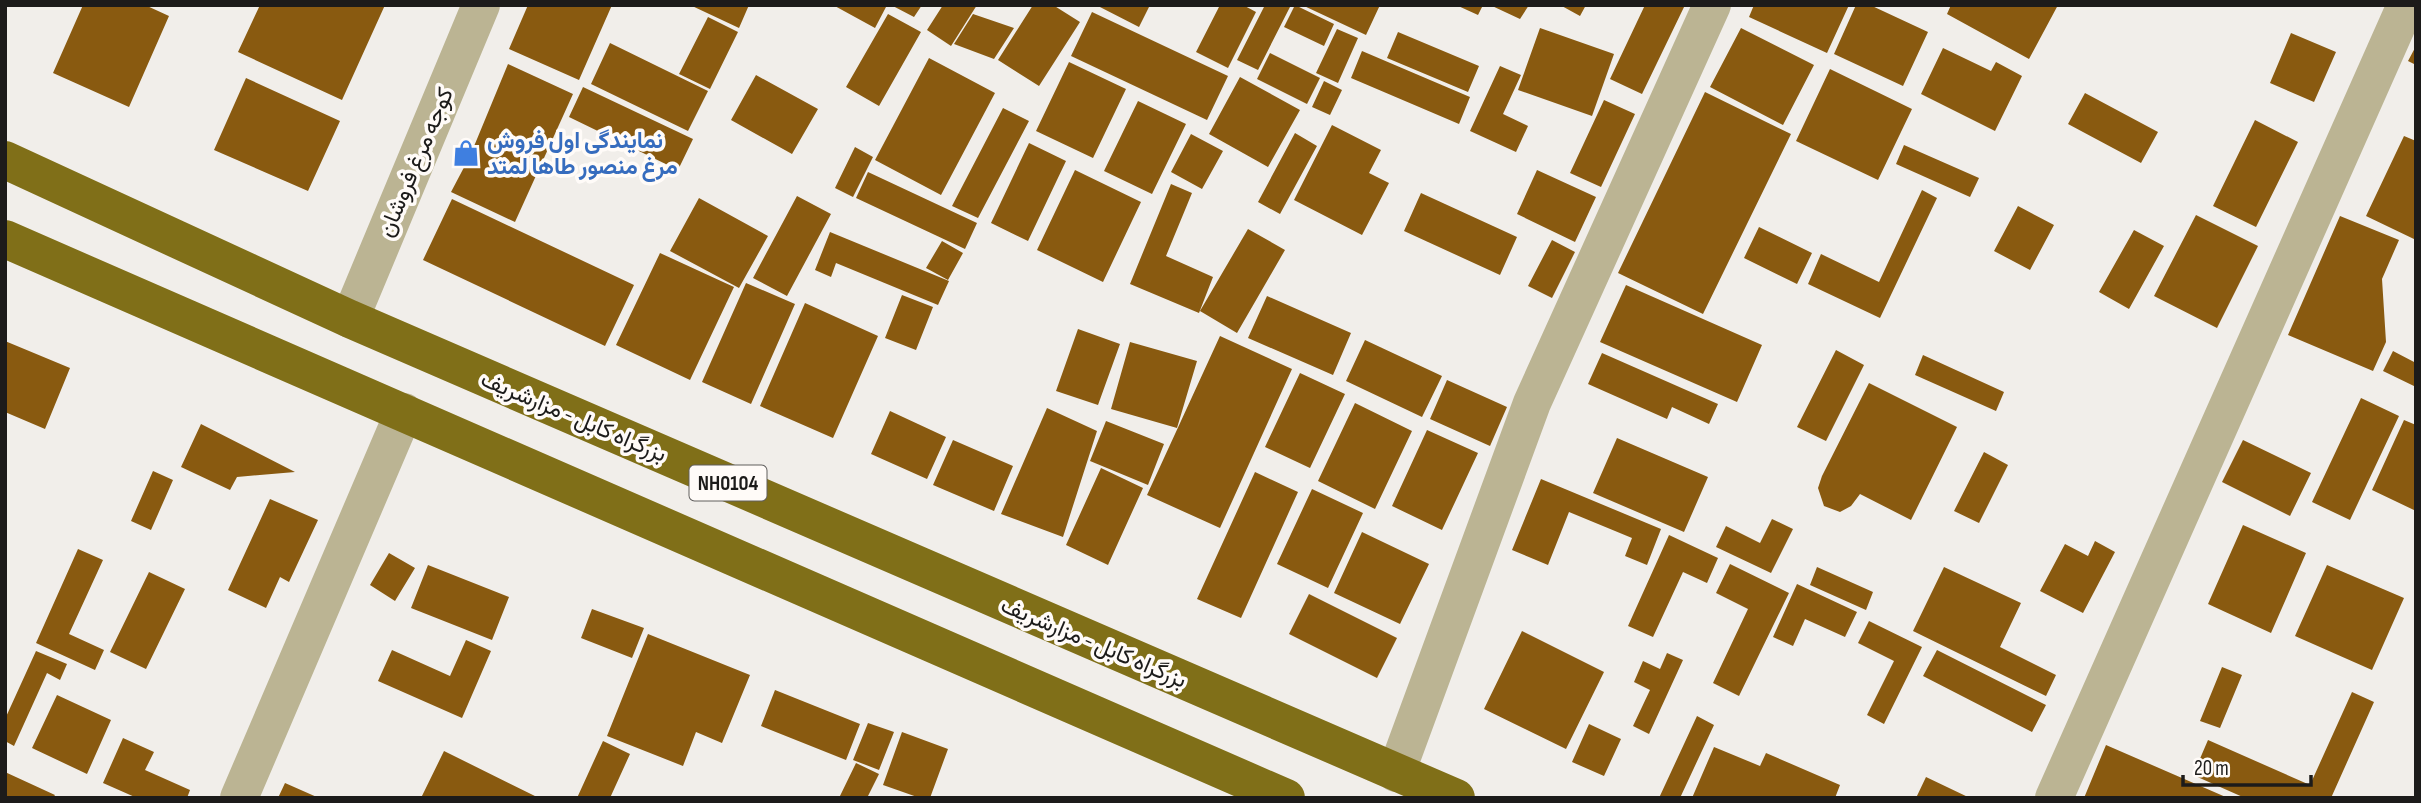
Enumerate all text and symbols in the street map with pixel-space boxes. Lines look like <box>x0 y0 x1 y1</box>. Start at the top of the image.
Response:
street label: كوجه مرغ فروشان <box>372 84 461 242</box>
place label: نمایندگی اول فروش مرغ منصور طاها لمتد <box>487 127 678 182</box>
shop icon: نمایندگی اول فروش مرغ منصور طاها لمتد <box>451 138 481 168</box>
street label: بزرگراه کابل - مزارشریف <box>477 365 671 469</box>
road number: NH0104 <box>690 466 766 500</box>
street label: بزرگراه کابل - مزارشریف <box>997 591 1191 695</box>
scale bar <box>2183 744 2311 788</box>
text: 20 m <box>2194 756 2229 781</box>

